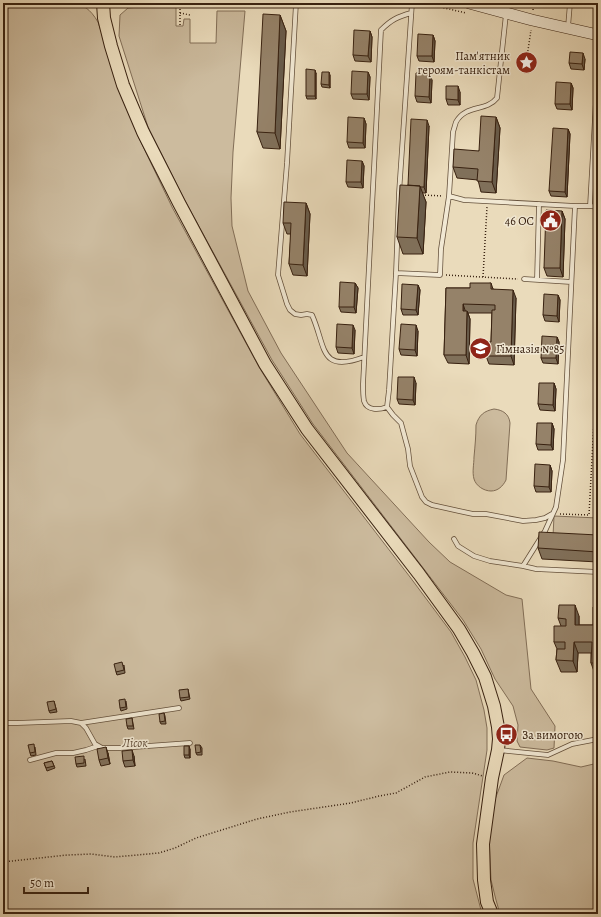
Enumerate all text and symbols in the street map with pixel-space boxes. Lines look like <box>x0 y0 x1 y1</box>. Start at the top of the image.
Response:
place label: Пам'ятник героям-танкістам <box>417 48 510 78</box>
place icon: Пам'ятник героям-танкістам <box>513 50 539 76</box>
public building icon: 46 ОС <box>537 208 563 234</box>
place label: 46 ОС <box>505 213 534 229</box>
school or university icon: Гімназія №85 <box>467 336 493 362</box>
place label: Гімназія №85 <box>496 341 565 357</box>
bus stop icon: За вимогою <box>493 722 519 748</box>
place label: За вимогою <box>522 727 583 743</box>
park label: Лісок <box>121 735 148 751</box>
scale bar <box>24 869 88 895</box>
text: 50 m <box>30 875 54 891</box>

